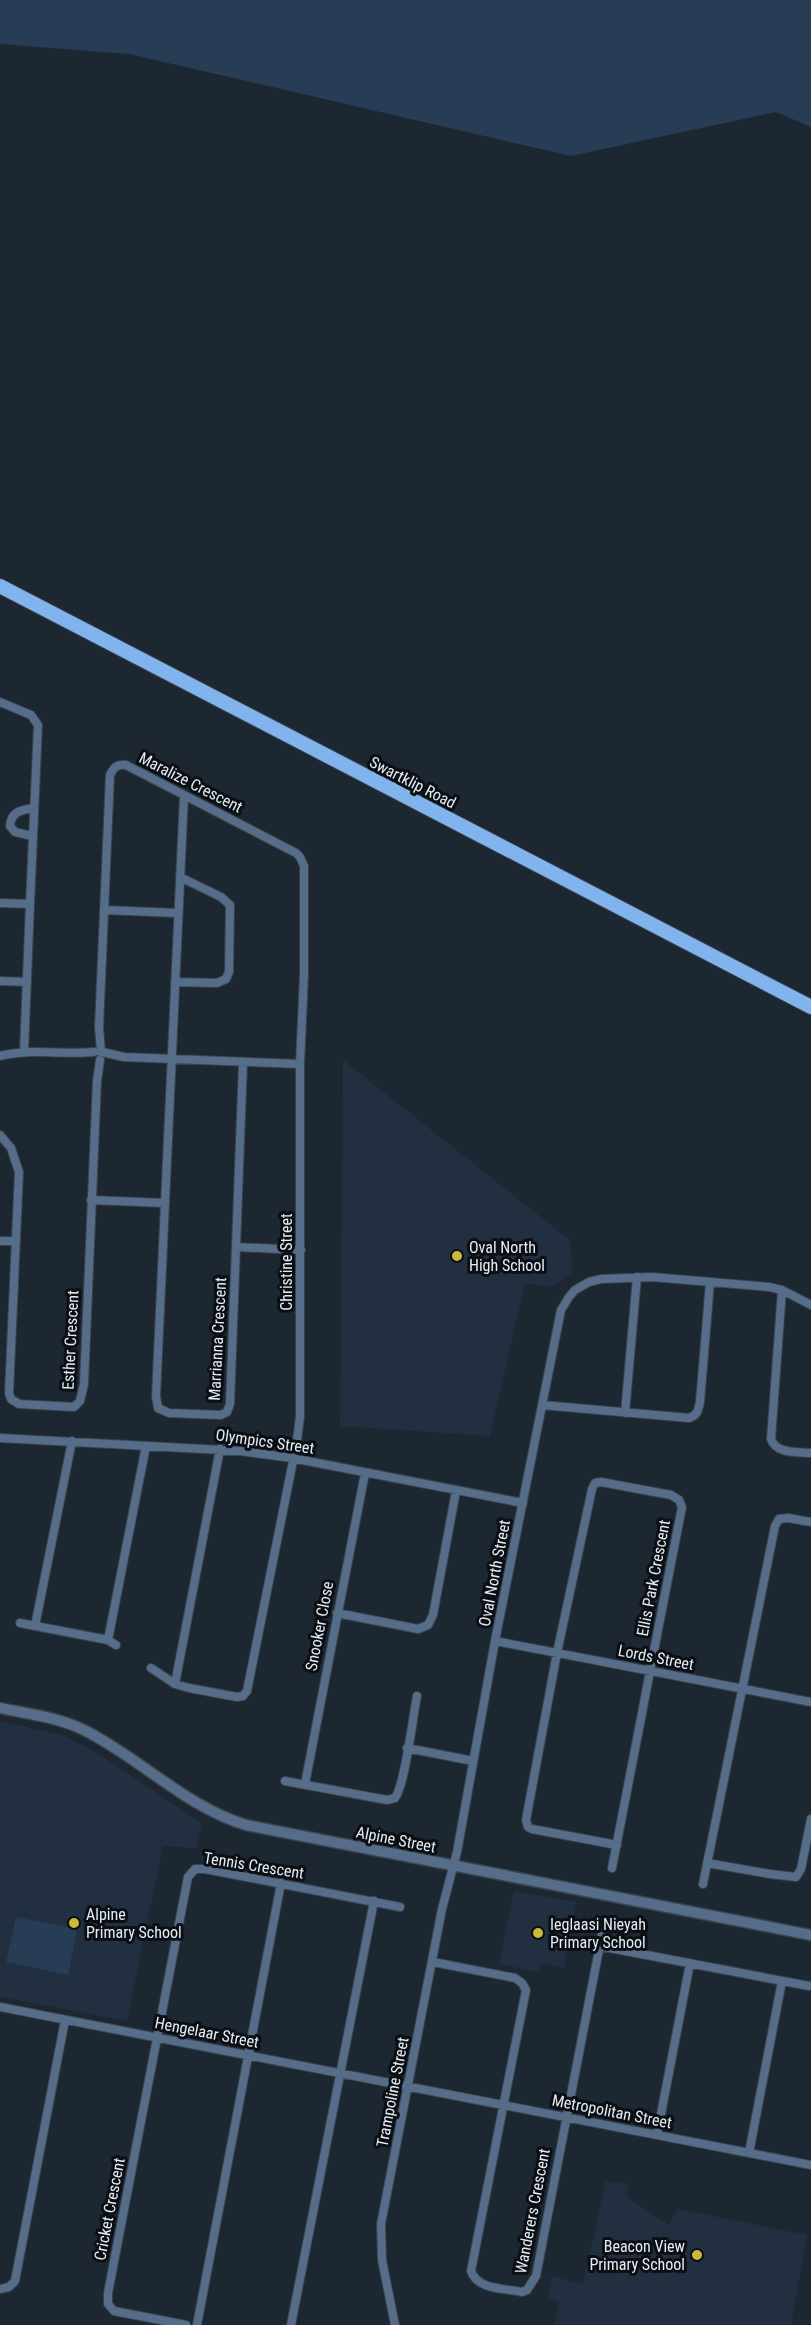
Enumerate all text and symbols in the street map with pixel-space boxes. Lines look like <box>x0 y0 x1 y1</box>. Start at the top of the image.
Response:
street label: Maralize Crescent <box>136 748 246 817</box>
street label: Swartklip Road <box>366 753 459 812</box>
street label: Christine Street <box>277 1213 296 1311</box>
place label: Oval North High School <box>469 1238 545 1275</box>
marker: Oval North High School <box>450 1249 464 1263</box>
street label: Marrianna Crescent <box>205 1277 230 1401</box>
street label: Esther Crescent <box>58 1289 83 1390</box>
street label: Olympics Street <box>214 1425 316 1458</box>
street label: Oval North Street <box>475 1518 514 1628</box>
street label: Ellis Park Crescent <box>633 1518 674 1638</box>
street label: Snooker Close <box>302 1580 337 1672</box>
street label: Lords Street <box>616 1641 696 1674</box>
street label: Alpine Street <box>354 1822 438 1857</box>
street label: Tennis Crescent <box>202 1848 306 1883</box>
place label: Alpine Primary School <box>86 1905 182 1942</box>
place label: Ieglaasi Nieyah Primary School <box>550 1915 646 1952</box>
marker: Alpine Primary School <box>67 1916 81 1930</box>
marker: Ieglaasi Nieyah Primary School <box>531 1926 545 1940</box>
street label: Hengelaar Street <box>153 2013 261 2052</box>
street label: Trampoline Street <box>373 2035 413 2149</box>
street label: Metropolitan Street <box>550 2091 674 2132</box>
street label: Wanderers Crescent <box>511 2147 554 2275</box>
street label: Cricket Crescent <box>90 2156 129 2262</box>
place label: Beacon View Primary School <box>589 2237 685 2274</box>
marker: Beacon View Primary School <box>690 2248 704 2262</box>

